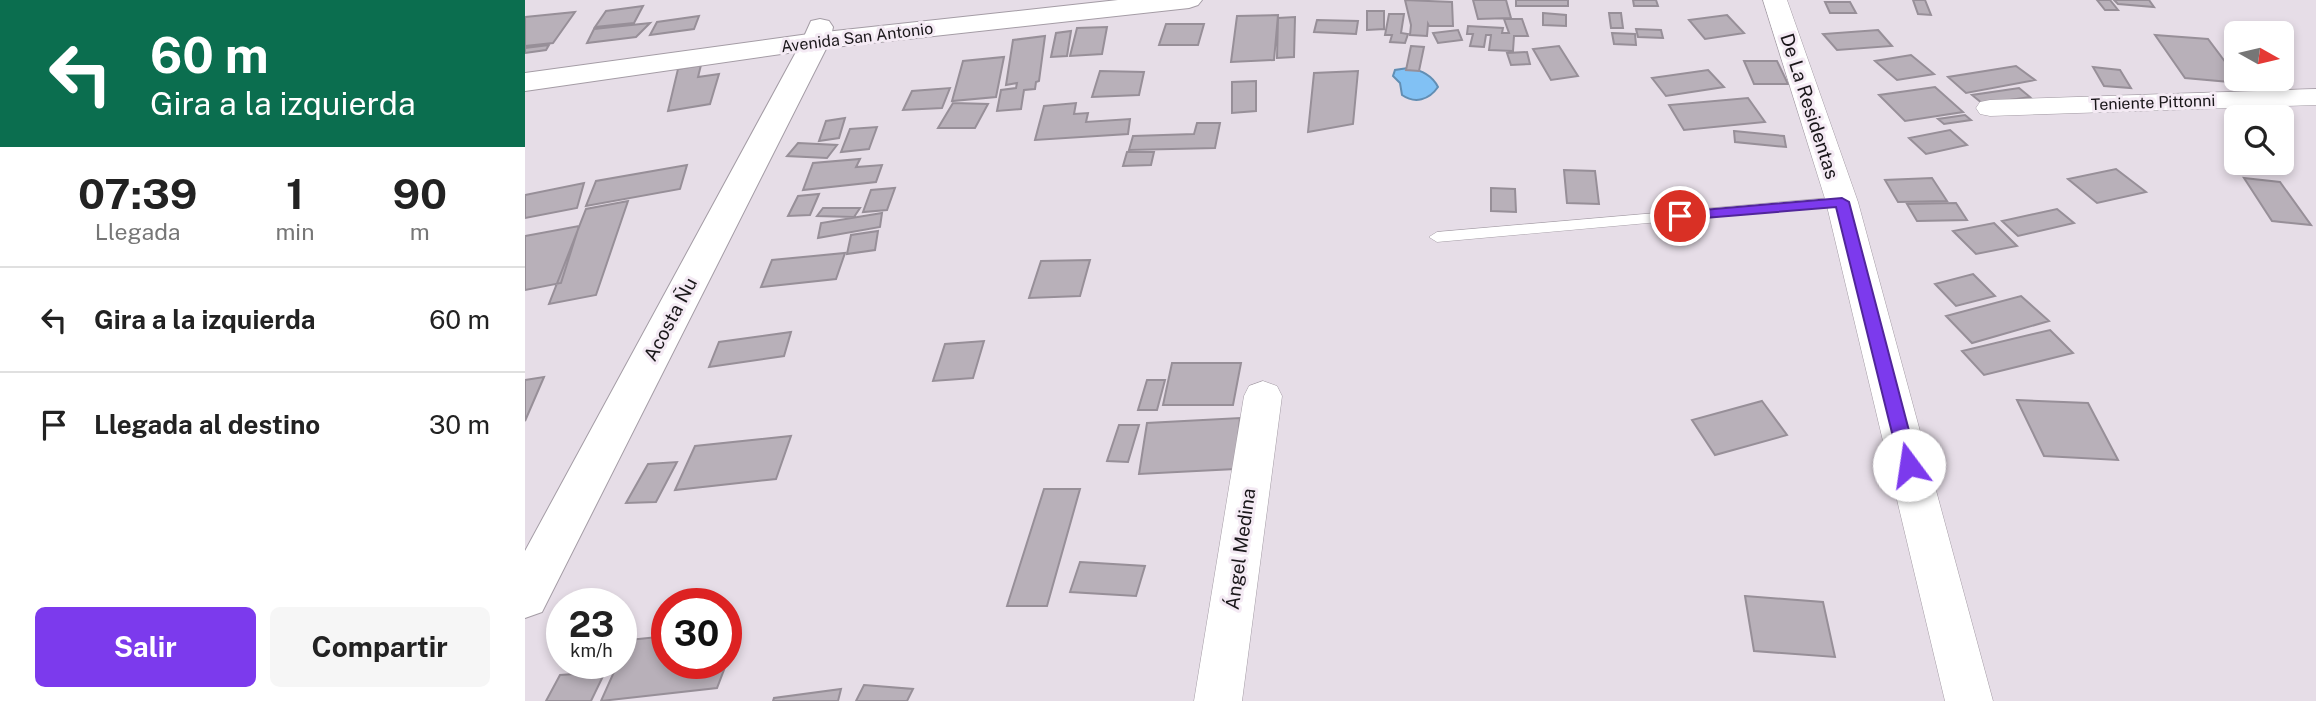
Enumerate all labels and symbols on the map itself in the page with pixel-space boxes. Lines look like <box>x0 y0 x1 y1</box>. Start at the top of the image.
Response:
street label: Avenida San Antonio <box>780 19 934 56</box>
north arrow <box>2224 21 2294 91</box>
street label: De La Residentas <box>1776 30 1844 182</box>
street label: Teniente Pittonni <box>2090 91 2216 114</box>
pin <box>1650 186 1710 246</box>
street label: Acosta Ñu <box>639 273 701 365</box>
position arrow <box>1872 428 1946 502</box>
street label: Ángel Medina <box>1221 487 1259 611</box>
speed limit sign: 30 <box>651 588 742 679</box>

